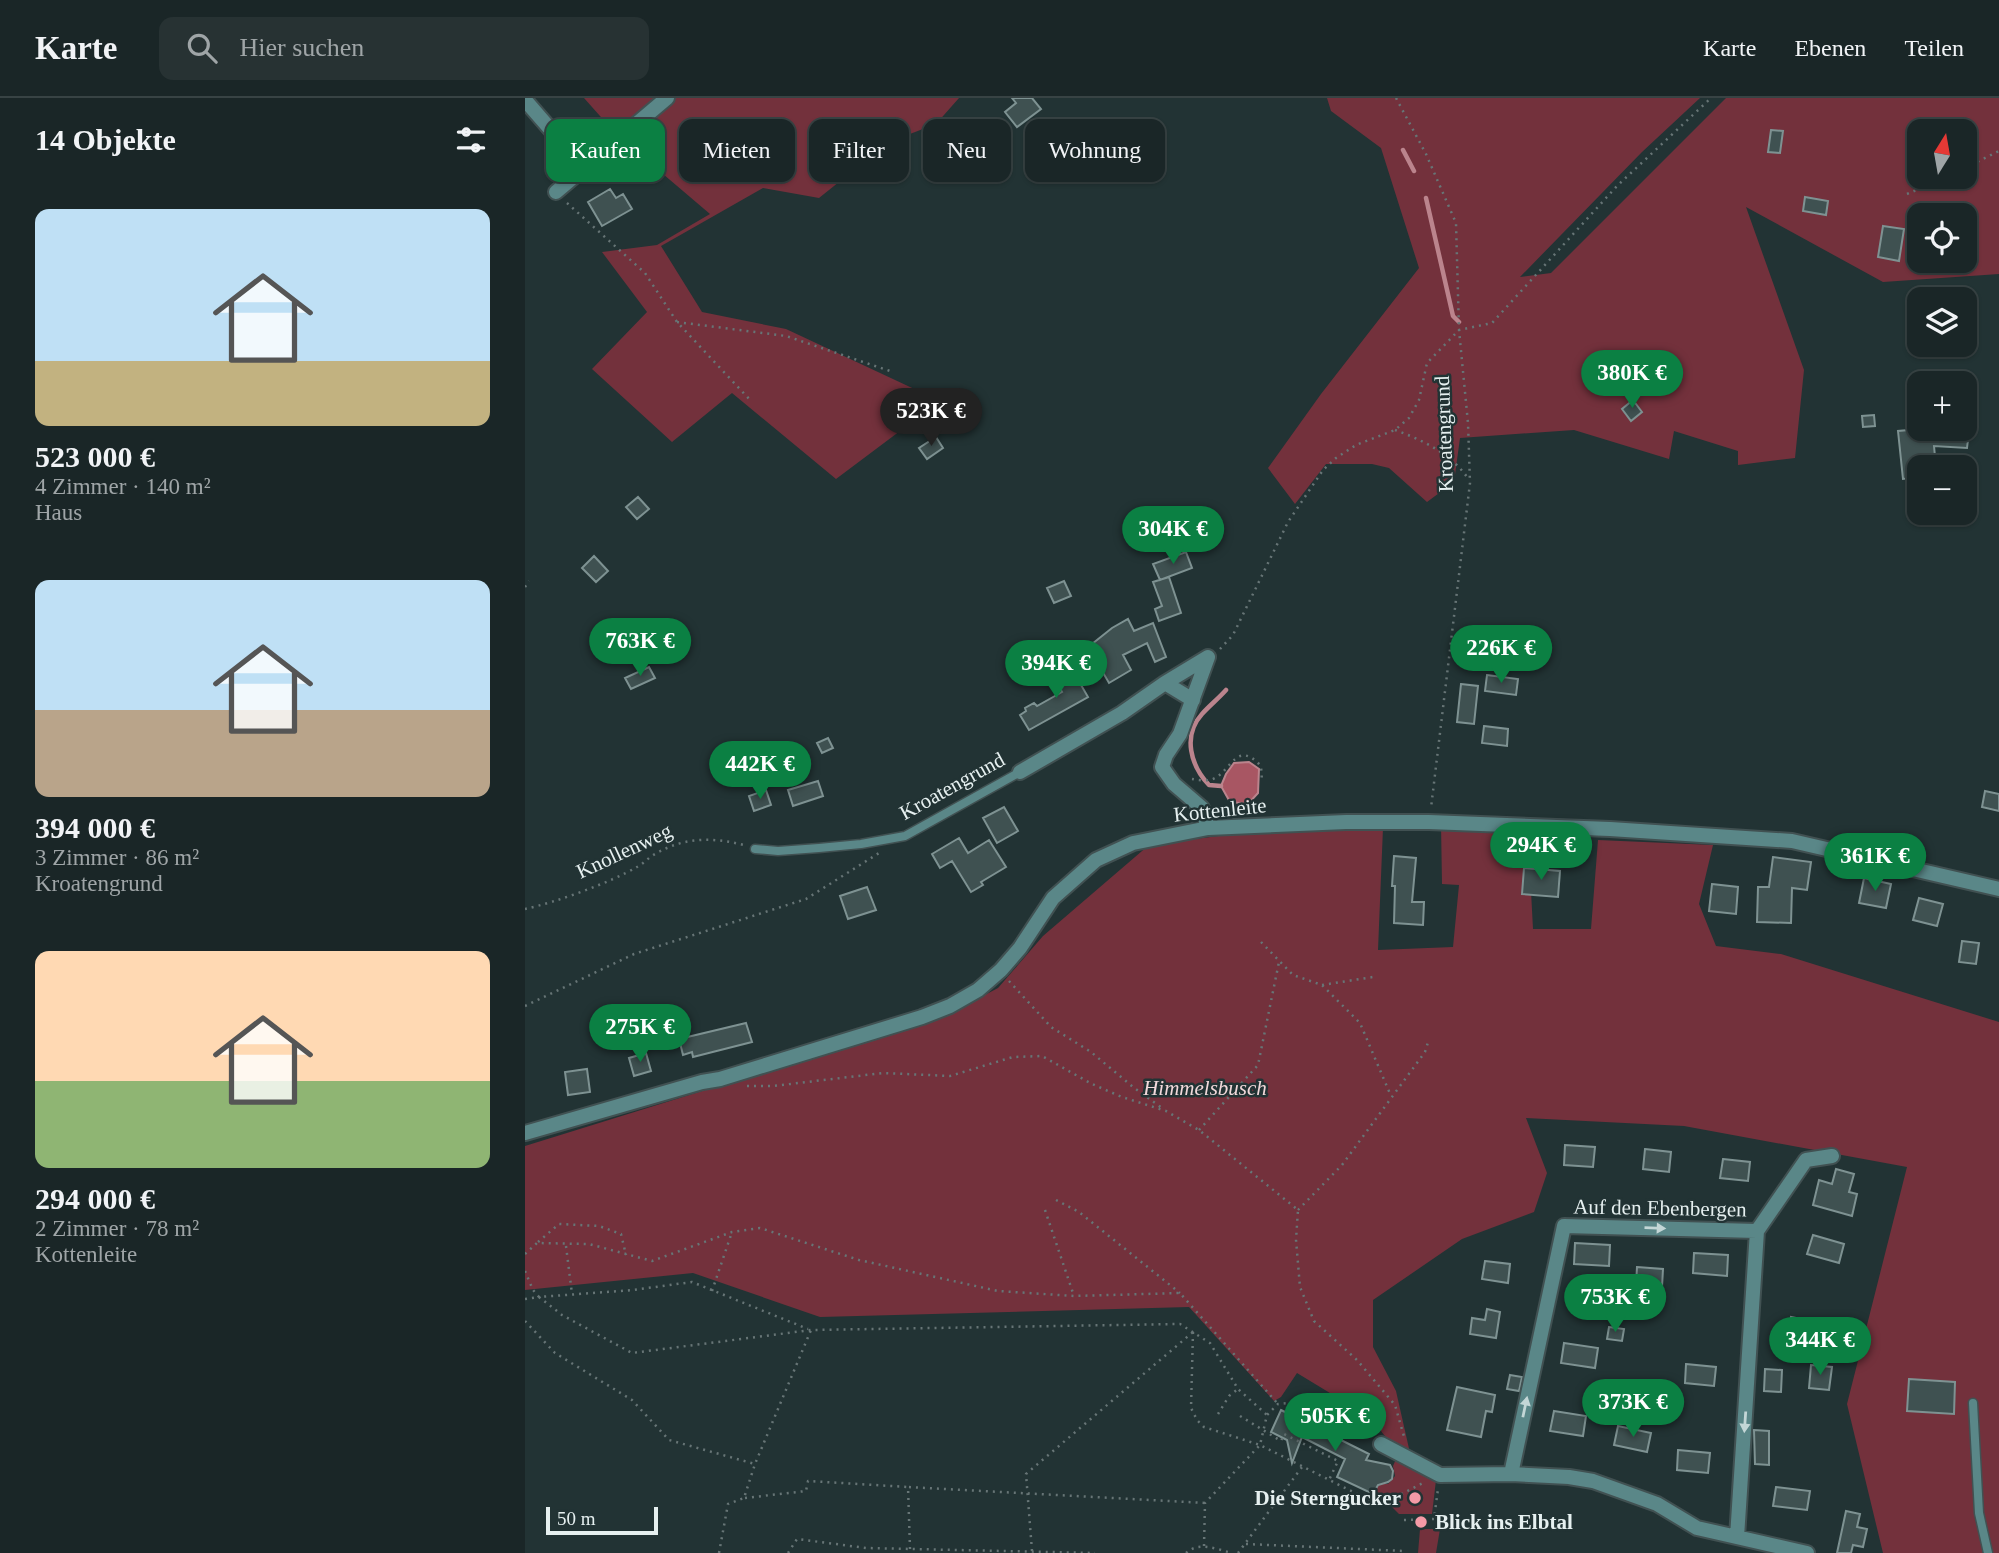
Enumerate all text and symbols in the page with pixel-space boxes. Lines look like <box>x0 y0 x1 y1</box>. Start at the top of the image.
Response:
search box <box>159 17 649 80</box>
icon: search <box>183 29 221 67</box>
text: Karte <box>35 30 117 66</box>
text: Hier suchen <box>239 33 364 62</box>
text: Karte <box>1703 35 1756 61</box>
text: Ebenen <box>1794 35 1866 61</box>
text: Teilen <box>1904 35 1964 61</box>
chip: Kaufen <box>546 119 665 182</box>
chip: Mieten <box>679 119 795 182</box>
chip: Filter <box>809 119 909 182</box>
chip: Neu <box>923 119 1011 182</box>
chip: Wohnung <box>1025 119 1165 182</box>
north arrow <box>1907 119 1977 189</box>
map controls <box>1907 119 1977 525</box>
icon: filters <box>452 121 490 159</box>
text: 14 Objekte <box>35 123 176 156</box>
button: locate <box>1907 203 1977 273</box>
icon: home <box>200 255 326 381</box>
button: layers <box>1907 287 1977 357</box>
pin: 380K € <box>1575 350 1689 410</box>
text: 380K € <box>1597 360 1667 385</box>
button: + <box>1907 371 1977 441</box>
street label: Kroatengrund <box>1430 375 1458 493</box>
pin: 523K € <box>874 388 988 448</box>
text: 523K € <box>896 398 966 423</box>
text: 523 000 € <box>35 440 155 473</box>
button: − <box>1907 455 1977 525</box>
text: 4 Zimmer · 140 m² <box>35 474 211 499</box>
text: Haus <box>35 500 82 525</box>
pin: 304K € <box>1116 506 1230 566</box>
text: 304K € <box>1138 516 1208 541</box>
pin: 763K € <box>583 618 697 678</box>
icon: home <box>200 626 326 752</box>
pin: 226K € <box>1444 626 1558 685</box>
text: 763K € <box>605 628 675 653</box>
text: 226K € <box>1466 635 1536 660</box>
pin: 394K € <box>999 640 1113 700</box>
text: 394K € <box>1021 650 1091 675</box>
pin: 442K € <box>703 742 817 801</box>
street label: Kroatengrund <box>895 747 1009 825</box>
text: 442K € <box>725 751 795 776</box>
street label: Kottenleite <box>1172 793 1268 827</box>
text: 394 000 € <box>35 811 155 844</box>
street label: Knollenweg <box>572 818 676 884</box>
pin: 294K € <box>1484 822 1598 882</box>
text: 294K € <box>1506 832 1576 857</box>
pin: 361K € <box>1818 834 1932 893</box>
text: 361K € <box>1840 843 1910 868</box>
text: 3 Zimmer · 86 m² <box>35 845 199 870</box>
text: Kroatengrund <box>35 871 163 896</box>
icon: home <box>200 997 326 1123</box>
pin: 275K € <box>583 1004 697 1064</box>
text: 275K € <box>605 1014 675 1039</box>
park label: Himmelsbusch <box>1142 1076 1267 1100</box>
text: 294 000 € <box>35 1182 155 1215</box>
street label: Auf den Ebenbergen <box>1573 1194 1747 1222</box>
text: 2 Zimmer · 78 m² <box>35 1216 199 1241</box>
one-way arrow <box>1644 1223 1666 1234</box>
text: Kottenleite <box>35 1242 137 1267</box>
pin: 753K € <box>1558 1274 1672 1334</box>
text: 753K € <box>1580 1284 1650 1309</box>
pin: 344K € <box>1763 1318 1877 1377</box>
text: 344K € <box>1785 1327 1855 1352</box>
pin: 373K € <box>1576 1380 1690 1439</box>
text: 373K € <box>1598 1389 1668 1414</box>
pin: 505K € <box>1278 1394 1392 1453</box>
one-way arrow <box>1519 1396 1530 1418</box>
text: 505K € <box>1300 1403 1370 1428</box>
one-way arrow <box>1739 1411 1750 1433</box>
place label: Die Sterngucker <box>1255 1486 1401 1510</box>
marker: Die Sterngucker <box>1407 1490 1423 1506</box>
scale bar <box>546 1504 658 1536</box>
text: 50 m <box>557 1508 596 1529</box>
place label: Blick ins Elbtal <box>1435 1510 1573 1534</box>
marker: Blick ins Elbtal <box>1413 1514 1429 1530</box>

